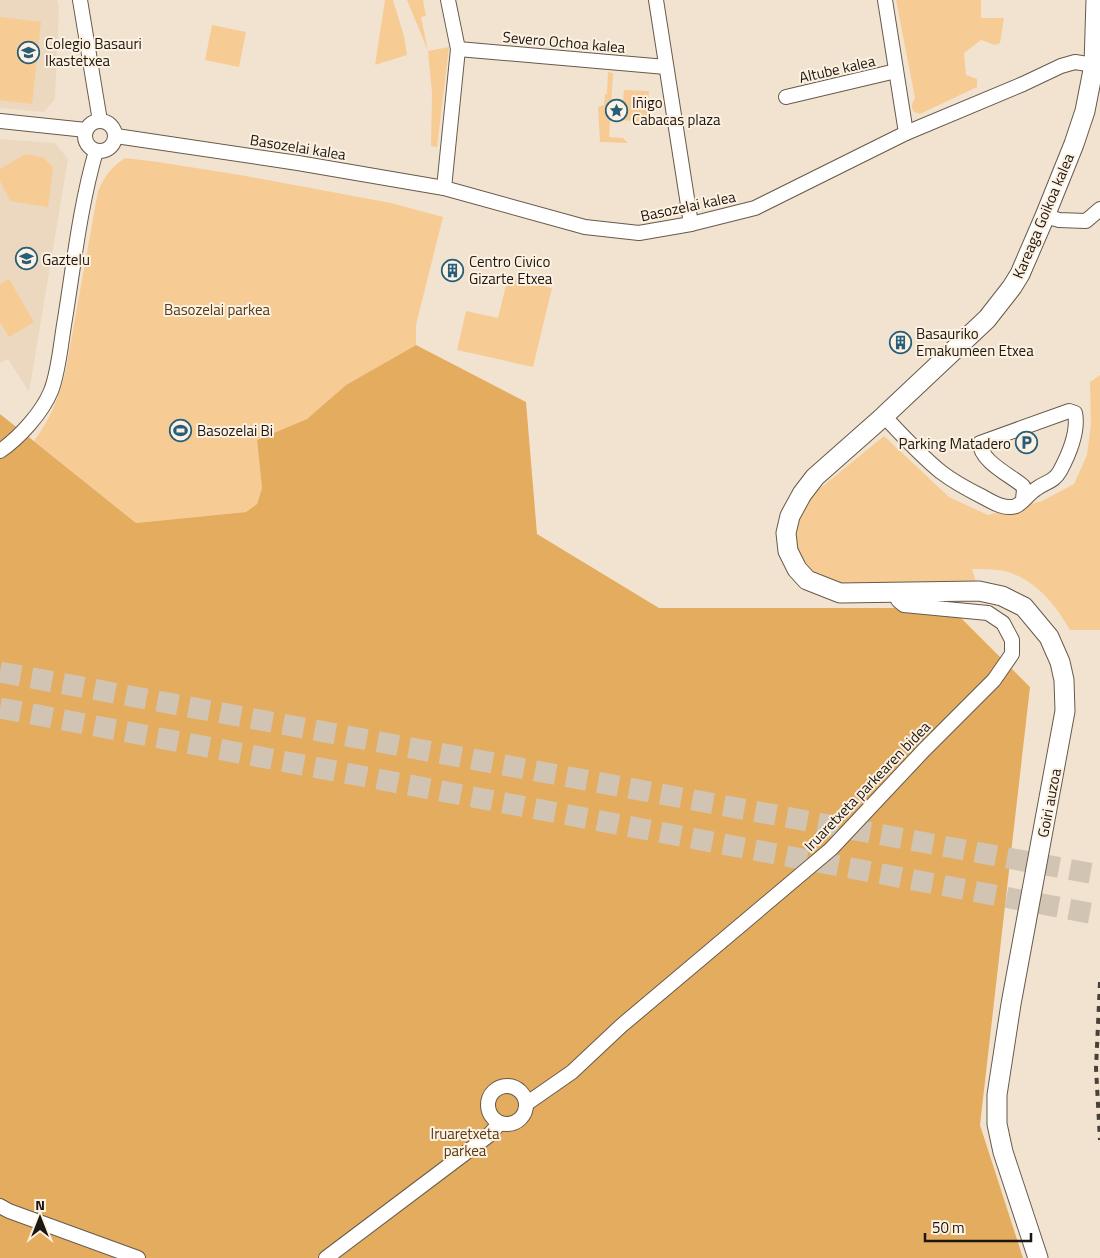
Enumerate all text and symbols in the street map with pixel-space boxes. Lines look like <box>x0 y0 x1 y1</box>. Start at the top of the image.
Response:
street label: Severo Ochoa kalea <box>502 25 627 59</box>
place label: Colegio Basauri Ikastetxea <box>45 32 142 72</box>
school or university icon: Colegio Basauri Ikastetxea <box>17 40 41 64</box>
street label: Altube kalea <box>797 49 878 89</box>
place label: Iñigo Cabacas plaza <box>632 91 721 131</box>
place icon: Iñigo Cabacas plaza <box>604 99 628 123</box>
street label: Basozelai kalea <box>248 128 348 166</box>
street label: Kareaga Goikoa kalea <box>1006 149 1080 282</box>
street label: Basozelai kalea <box>638 185 738 227</box>
school or university icon: Gaztelu <box>14 247 38 271</box>
place label: Gaztelu <box>42 248 90 271</box>
place label: Centro Civico Gizarte Etxea <box>469 250 553 290</box>
building icon: Centro Civico Gizarte Etxea <box>441 258 465 282</box>
park label: Basozelai parkea <box>164 298 271 321</box>
place label: Basauriko Emakumeen Etxea <box>916 322 1034 362</box>
building icon: Basauriko Emakumeen Etxea <box>888 330 912 354</box>
sports icon: Basozelai Bi <box>169 418 193 442</box>
place label: Basozelai Bi <box>197 419 273 442</box>
parking icon: Parking Matadero <box>1015 431 1039 455</box>
place label: Parking Matadero <box>899 432 1011 455</box>
street label: Iruaretxeta parkearen bidea <box>799 715 936 856</box>
street label: Goiri auzoa <box>1031 766 1067 840</box>
park label: Iruaretxeta parkea <box>430 1122 500 1162</box>
north arrow <box>15 1193 65 1243</box>
text: N <box>35 1194 45 1215</box>
scale bar <box>925 1210 1031 1242</box>
text: 50 m <box>932 1216 965 1239</box>

